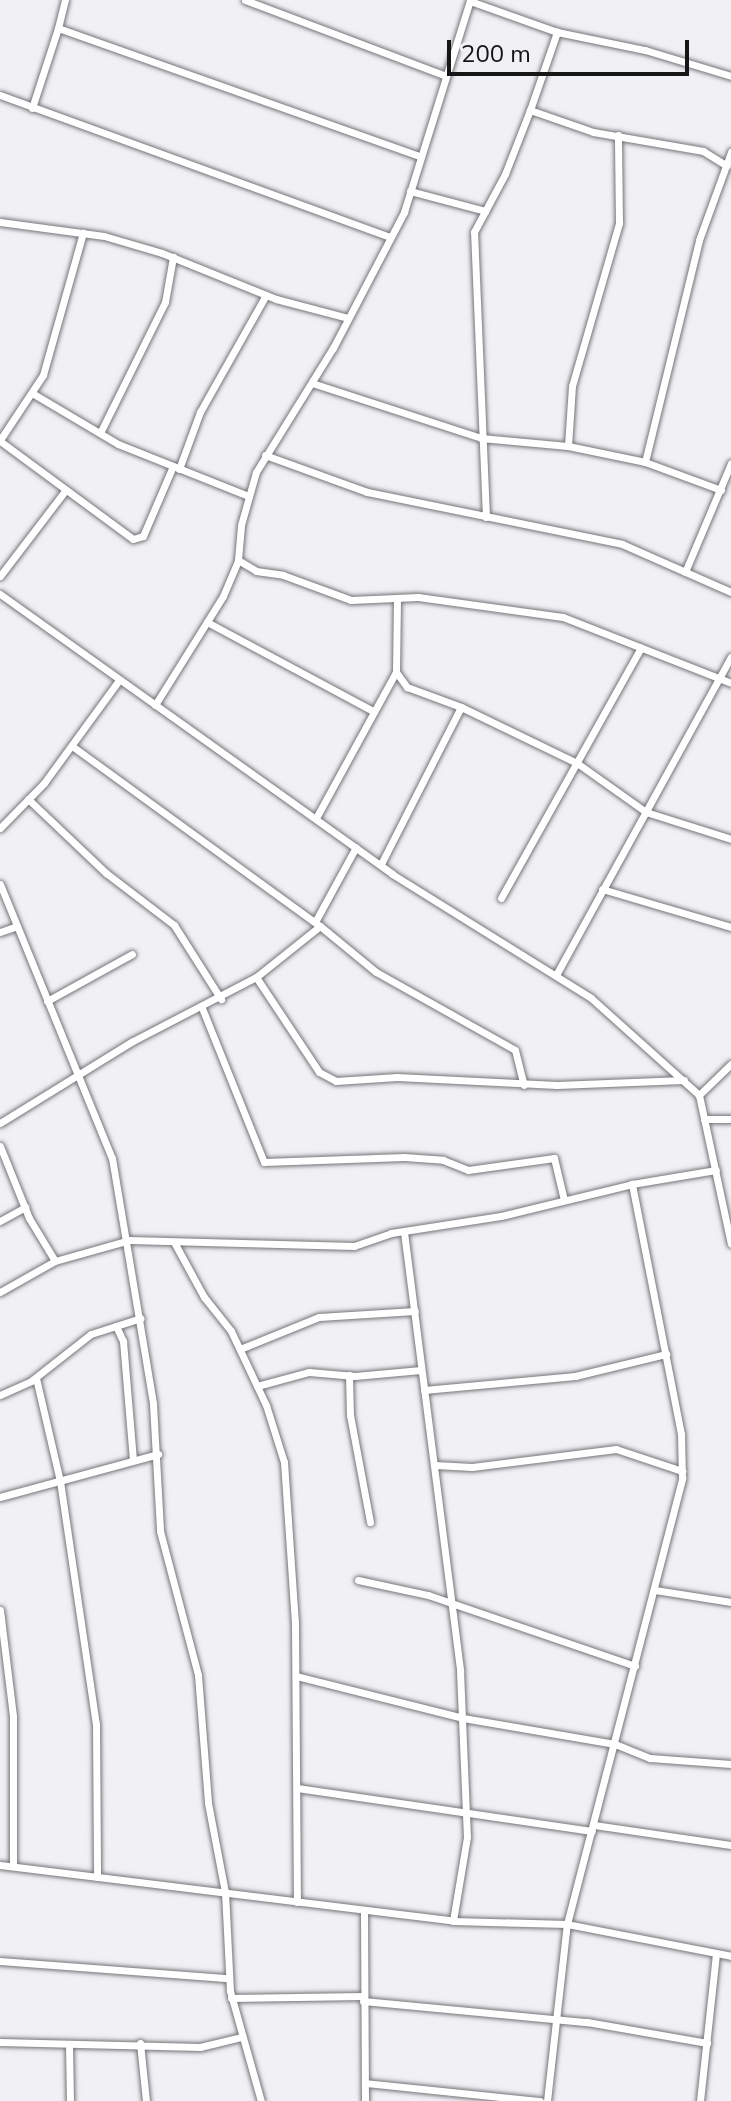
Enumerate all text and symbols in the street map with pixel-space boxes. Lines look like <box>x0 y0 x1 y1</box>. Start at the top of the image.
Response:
scale bar <box>451 24 693 74</box>
text: 200 m <box>461 38 531 70</box>

